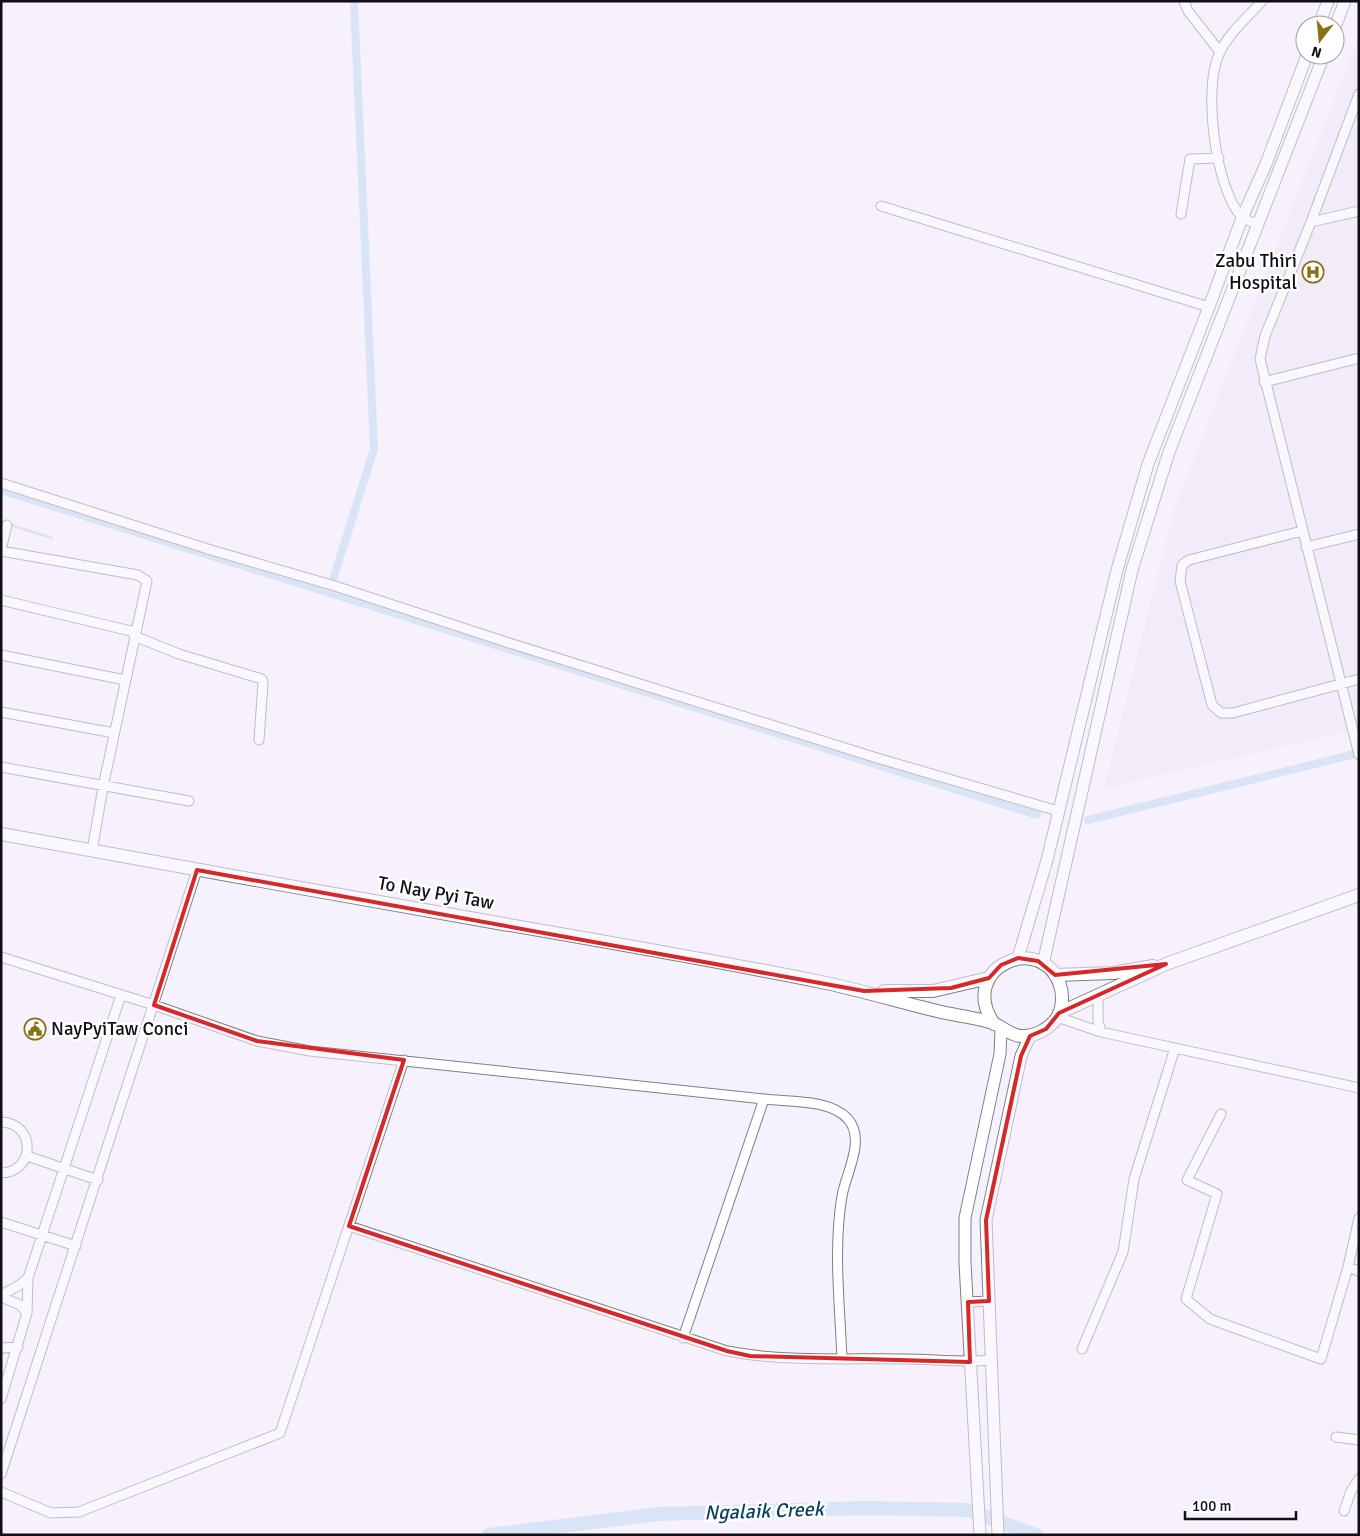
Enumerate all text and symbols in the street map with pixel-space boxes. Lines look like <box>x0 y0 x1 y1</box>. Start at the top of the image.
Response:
north arrow <box>1295 15 1345 65</box>
text: N <box>1310 43 1324 62</box>
place label: Zabu Thiri Hospital <box>1215 249 1297 295</box>
hospital icon: Zabu Thiri Hospital <box>1301 260 1325 284</box>
street label: To Nay Pyi Taw <box>376 871 496 915</box>
public building icon: NayPyiTaw Conci <box>23 1017 47 1041</box>
place label: NayPyiTaw Conci <box>51 1017 188 1041</box>
scale bar <box>1185 1488 1296 1520</box>
water label: Ngalaik Creek <box>704 1496 826 1526</box>
text: 100 m <box>1192 1497 1232 1515</box>

